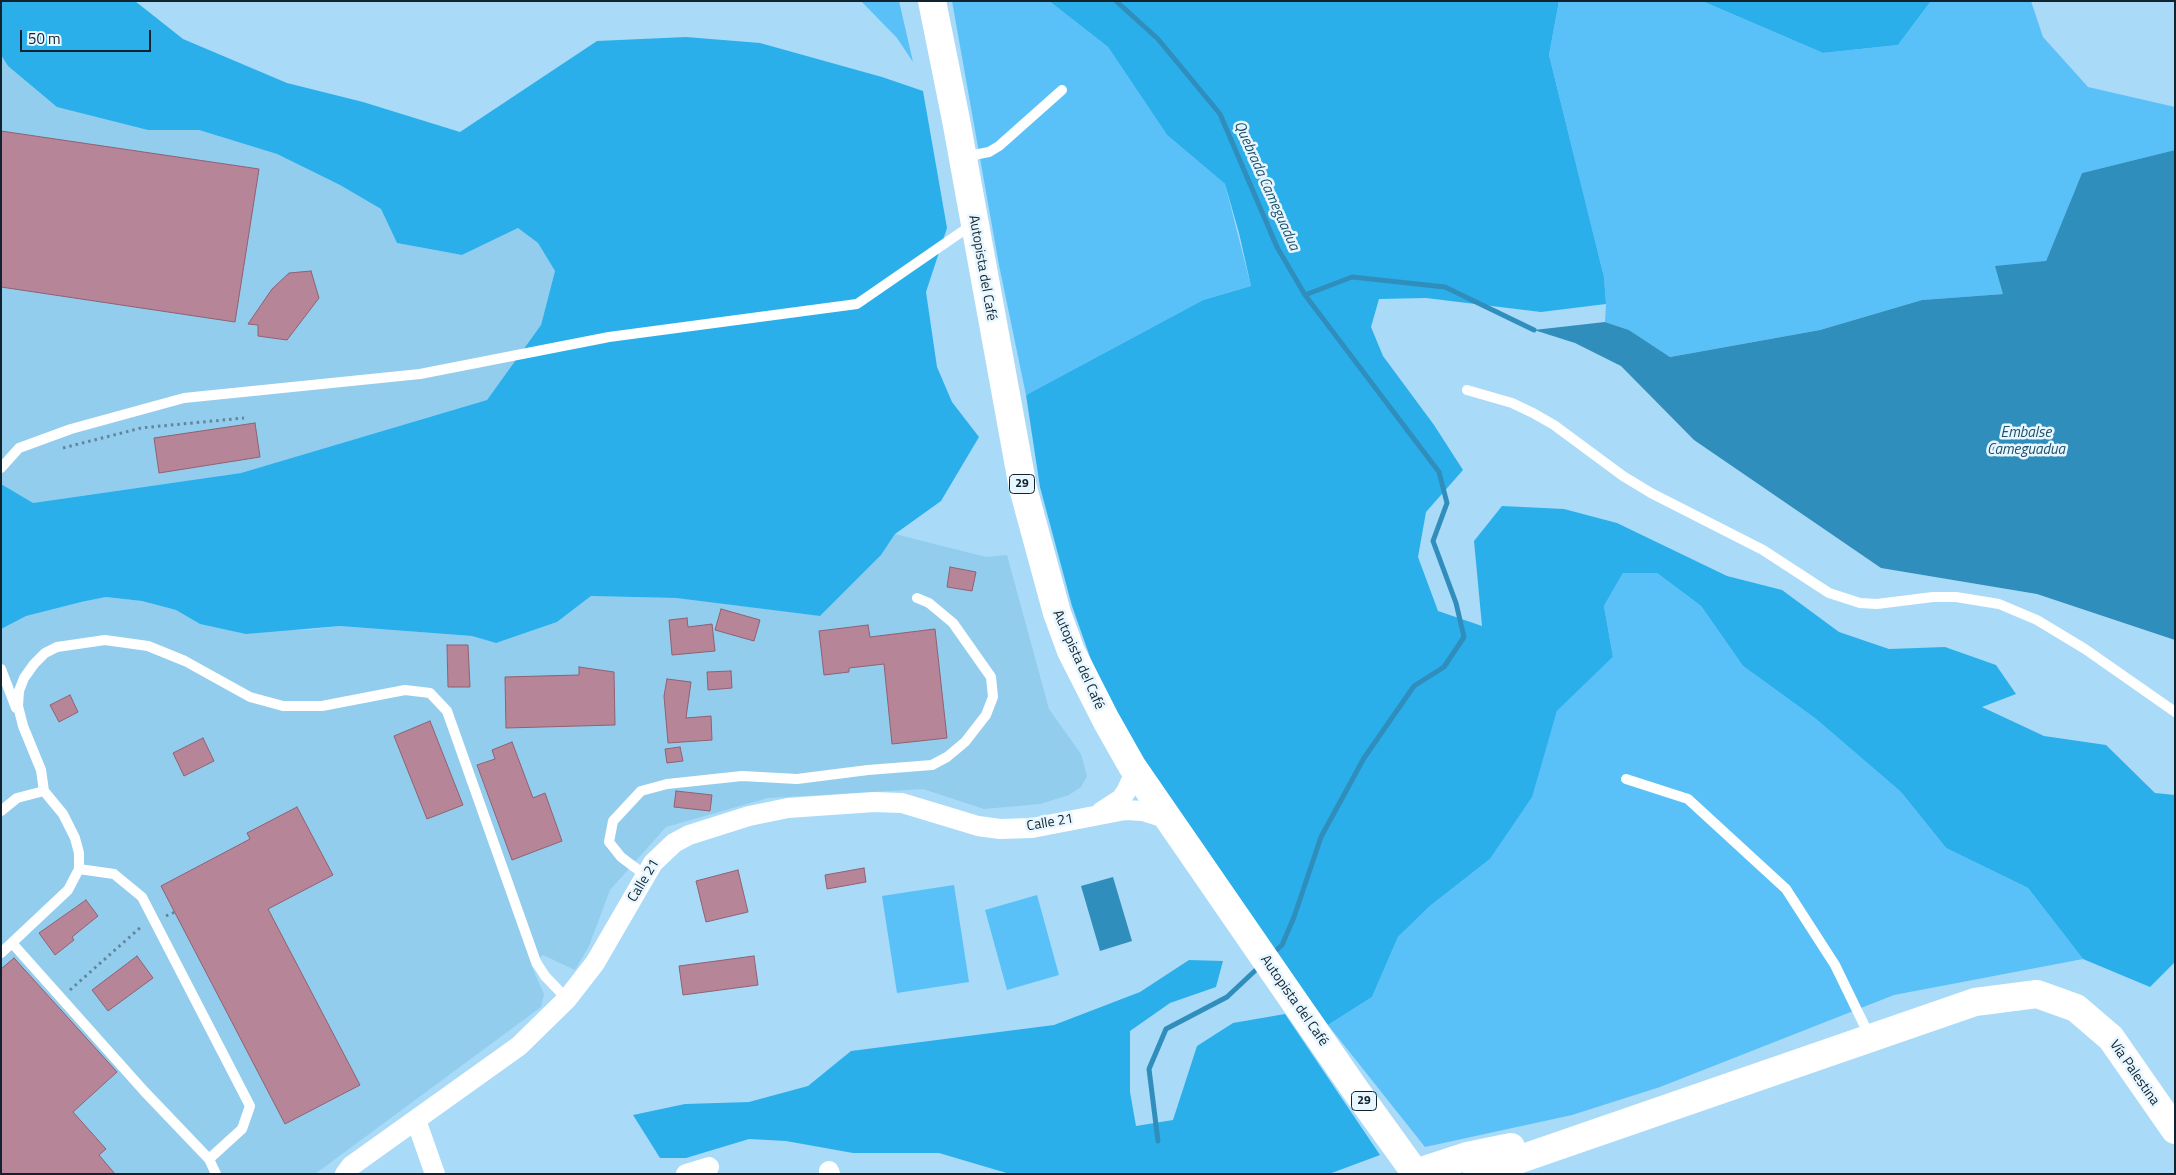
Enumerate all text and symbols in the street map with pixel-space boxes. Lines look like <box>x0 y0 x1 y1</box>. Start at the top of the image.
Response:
scale bar <box>22 20 154 52</box>
text: 50 m <box>28 27 61 50</box>
water label: Quebrada Cameguadua <box>1229 119 1303 253</box>
street label: Autopista del Café <box>964 214 1000 322</box>
water label: Embalse Cameguadua <box>1987 424 2065 459</box>
road number: 29 <box>1010 474 1034 494</box>
street label: Autopista del Café <box>1049 608 1107 712</box>
street label: Calle 21 <box>1025 811 1075 835</box>
street label: Calle 21 <box>625 857 663 905</box>
street label: Autopista del Café <box>1256 952 1332 1050</box>
street label: Vía Palestina <box>2105 1037 2163 1109</box>
road number: 29 <box>1352 1092 1376 1110</box>

